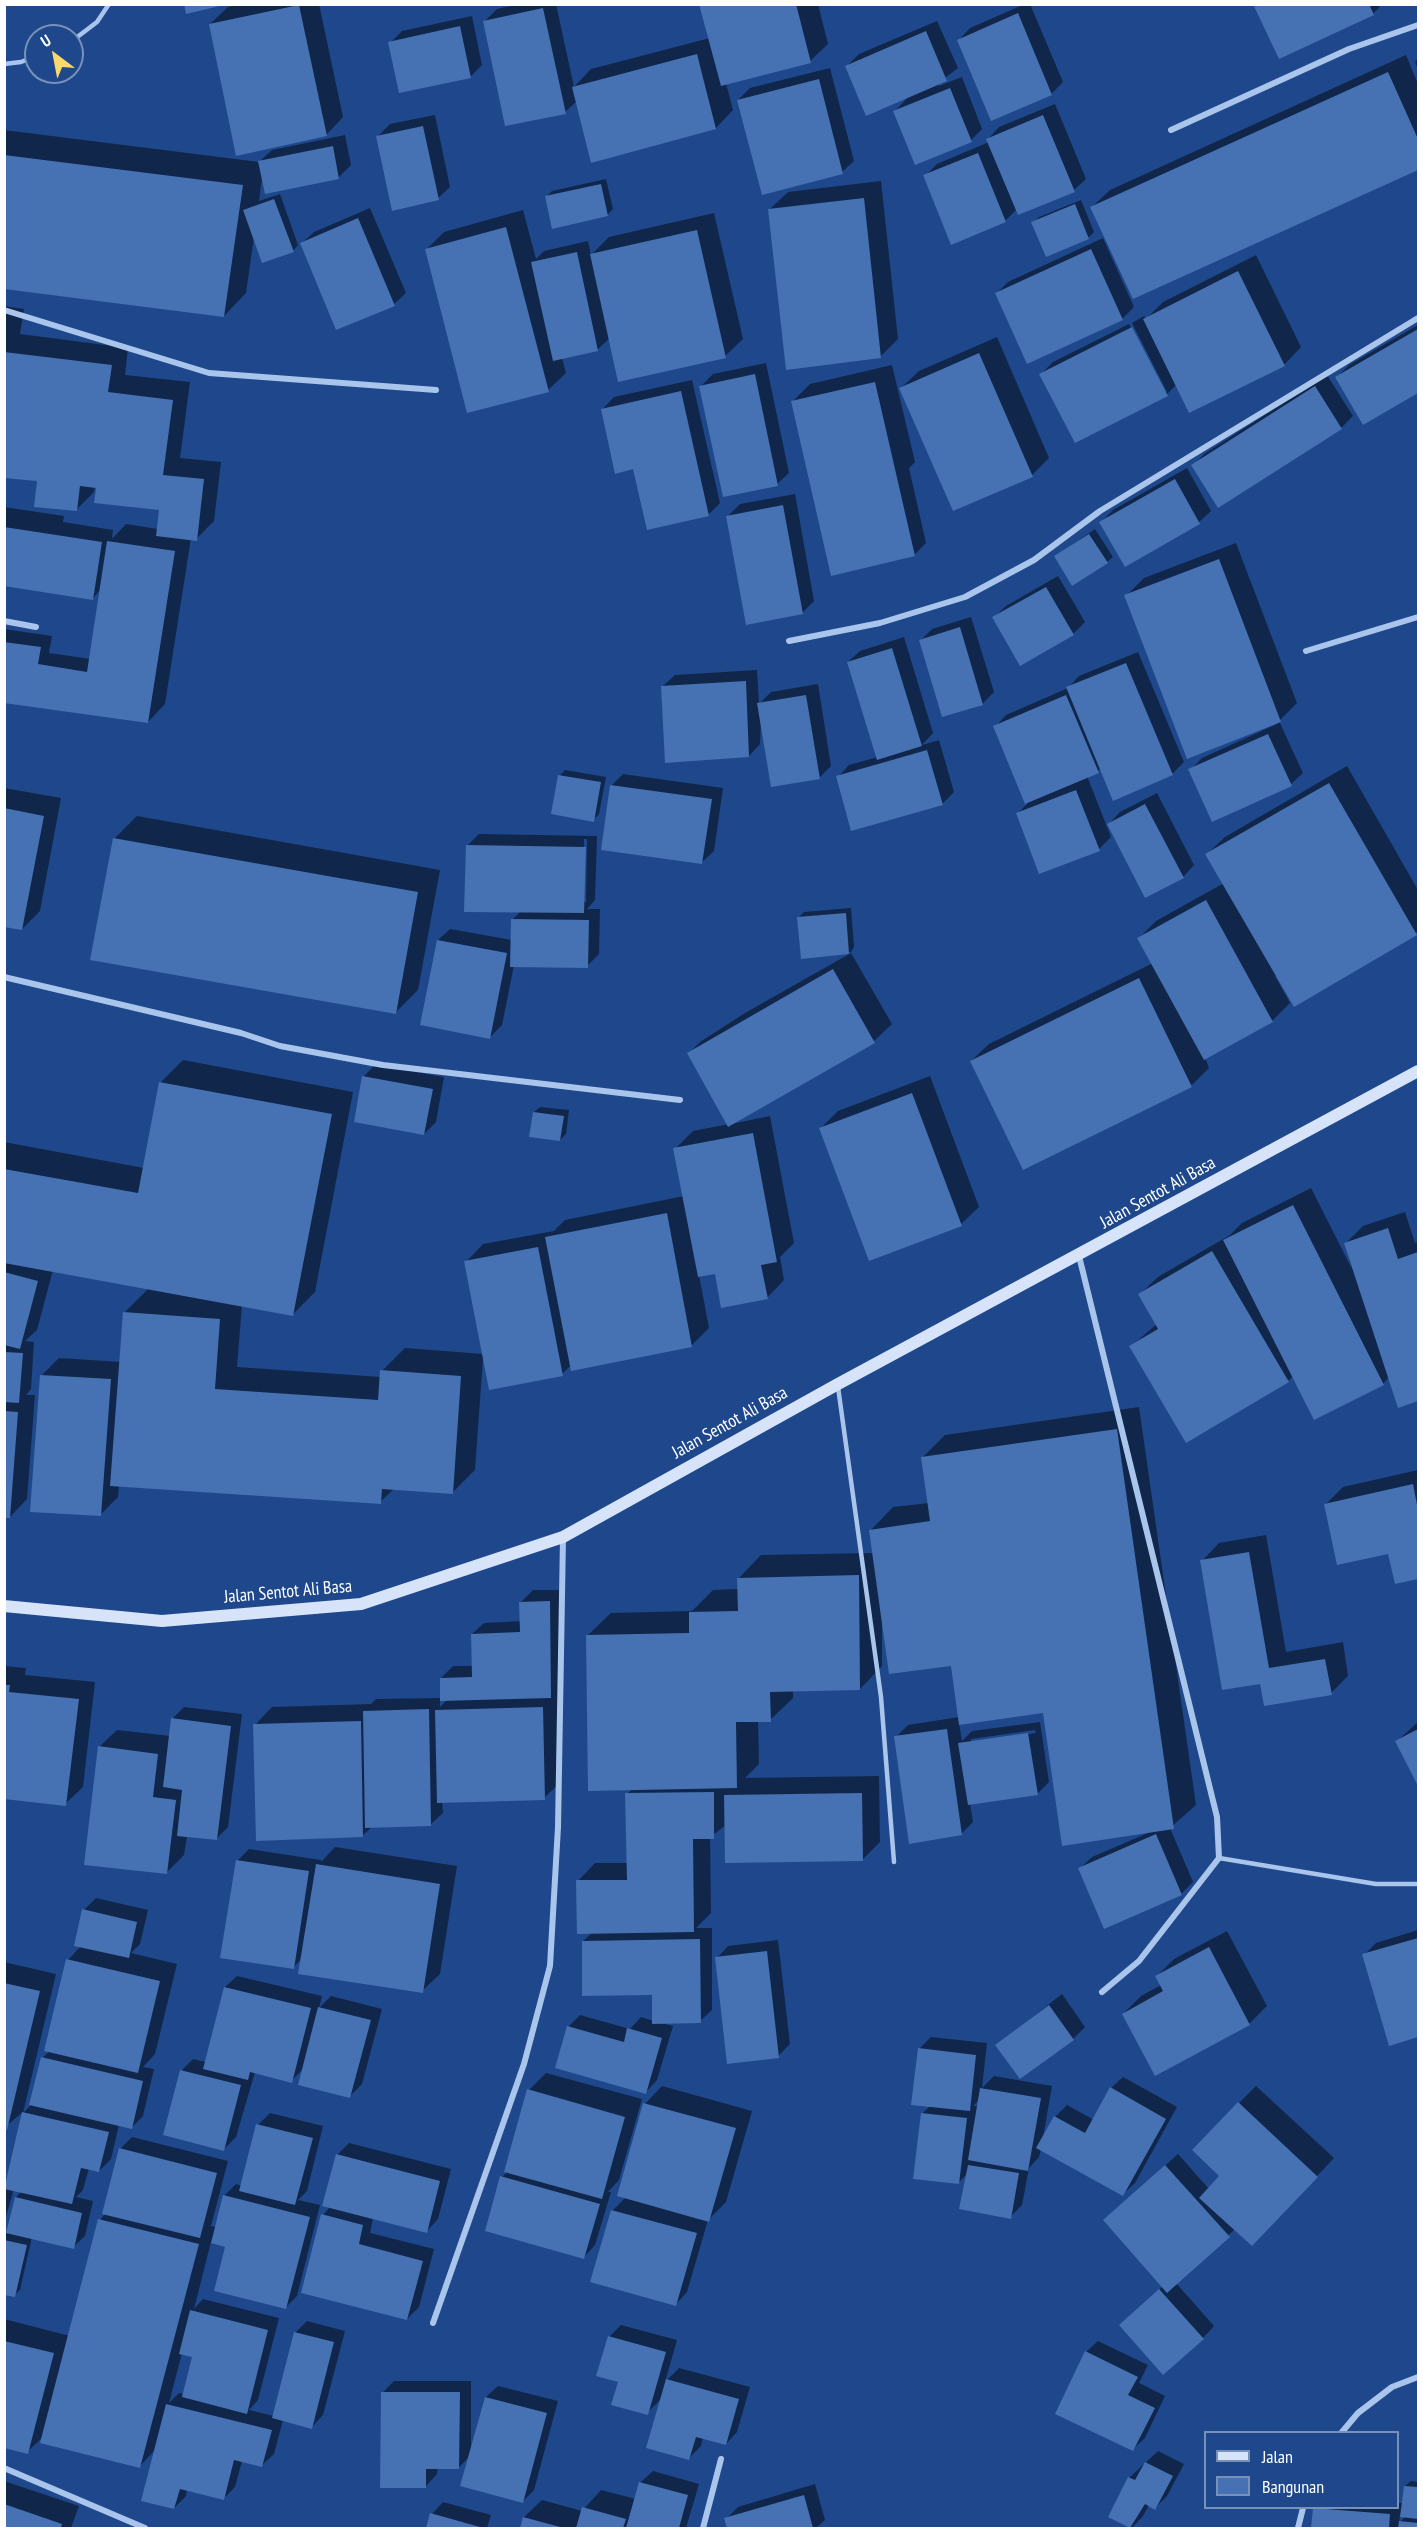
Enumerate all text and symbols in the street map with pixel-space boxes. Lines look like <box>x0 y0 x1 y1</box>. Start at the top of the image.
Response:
north arrow <box>24 24 84 84</box>
text: U <box>37 30 54 51</box>
street label: Jalan Sentot Ali Basa <box>1097 1152 1219 1234</box>
street label: Jalan Sentot Ali Basa <box>669 1382 791 1464</box>
street label: Jalan Sentot Ali Basa <box>223 1576 353 1608</box>
legend <box>1204 2431 1399 2509</box>
text: Jalan <box>1262 2445 1293 2468</box>
text: Bangunan <box>1262 2475 1324 2498</box>

